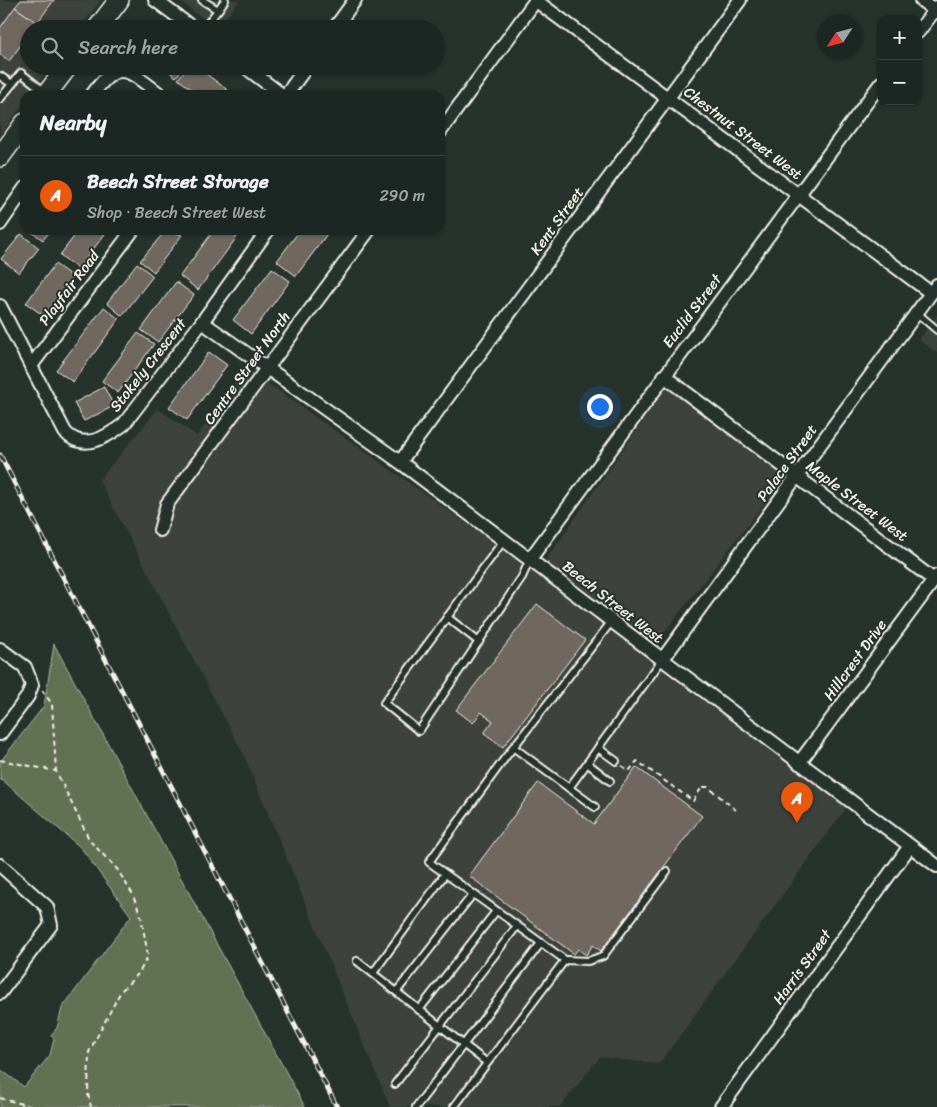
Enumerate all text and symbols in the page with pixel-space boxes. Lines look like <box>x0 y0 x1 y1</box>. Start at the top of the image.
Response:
north arrow <box>817 15 862 60</box>
map controls <box>877 15 922 105</box>
button: + <box>877 15 922 60</box>
search box <box>20 20 445 75</box>
text: Search here <box>78 31 178 64</box>
icon: search <box>38 34 66 62</box>
button: − <box>877 60 922 105</box>
street label: Chestnut Street West <box>678 79 808 187</box>
text: Nearby <box>40 104 106 142</box>
text: Beech Street Storage <box>87 165 269 198</box>
text: A <box>51 181 61 210</box>
text: 290 m <box>379 181 425 210</box>
street label: Kent Street <box>523 181 591 261</box>
text: Shop · Beech Street West <box>87 198 266 227</box>
street label: Playfair Road <box>32 244 107 331</box>
street label: Euclid Street <box>655 268 729 354</box>
street label: Centre Street North <box>197 306 297 430</box>
street label: Stokely Crescent <box>103 312 194 418</box>
your location <box>587 394 613 420</box>
street label: Palace Street <box>750 418 824 507</box>
street label: Maple Street West <box>800 454 914 549</box>
street label: Beech Street West <box>556 554 670 650</box>
street label: Hillcrest Drive <box>816 614 894 706</box>
pin: A <box>781 782 813 823</box>
street label: Harris Street <box>766 923 839 1010</box>

